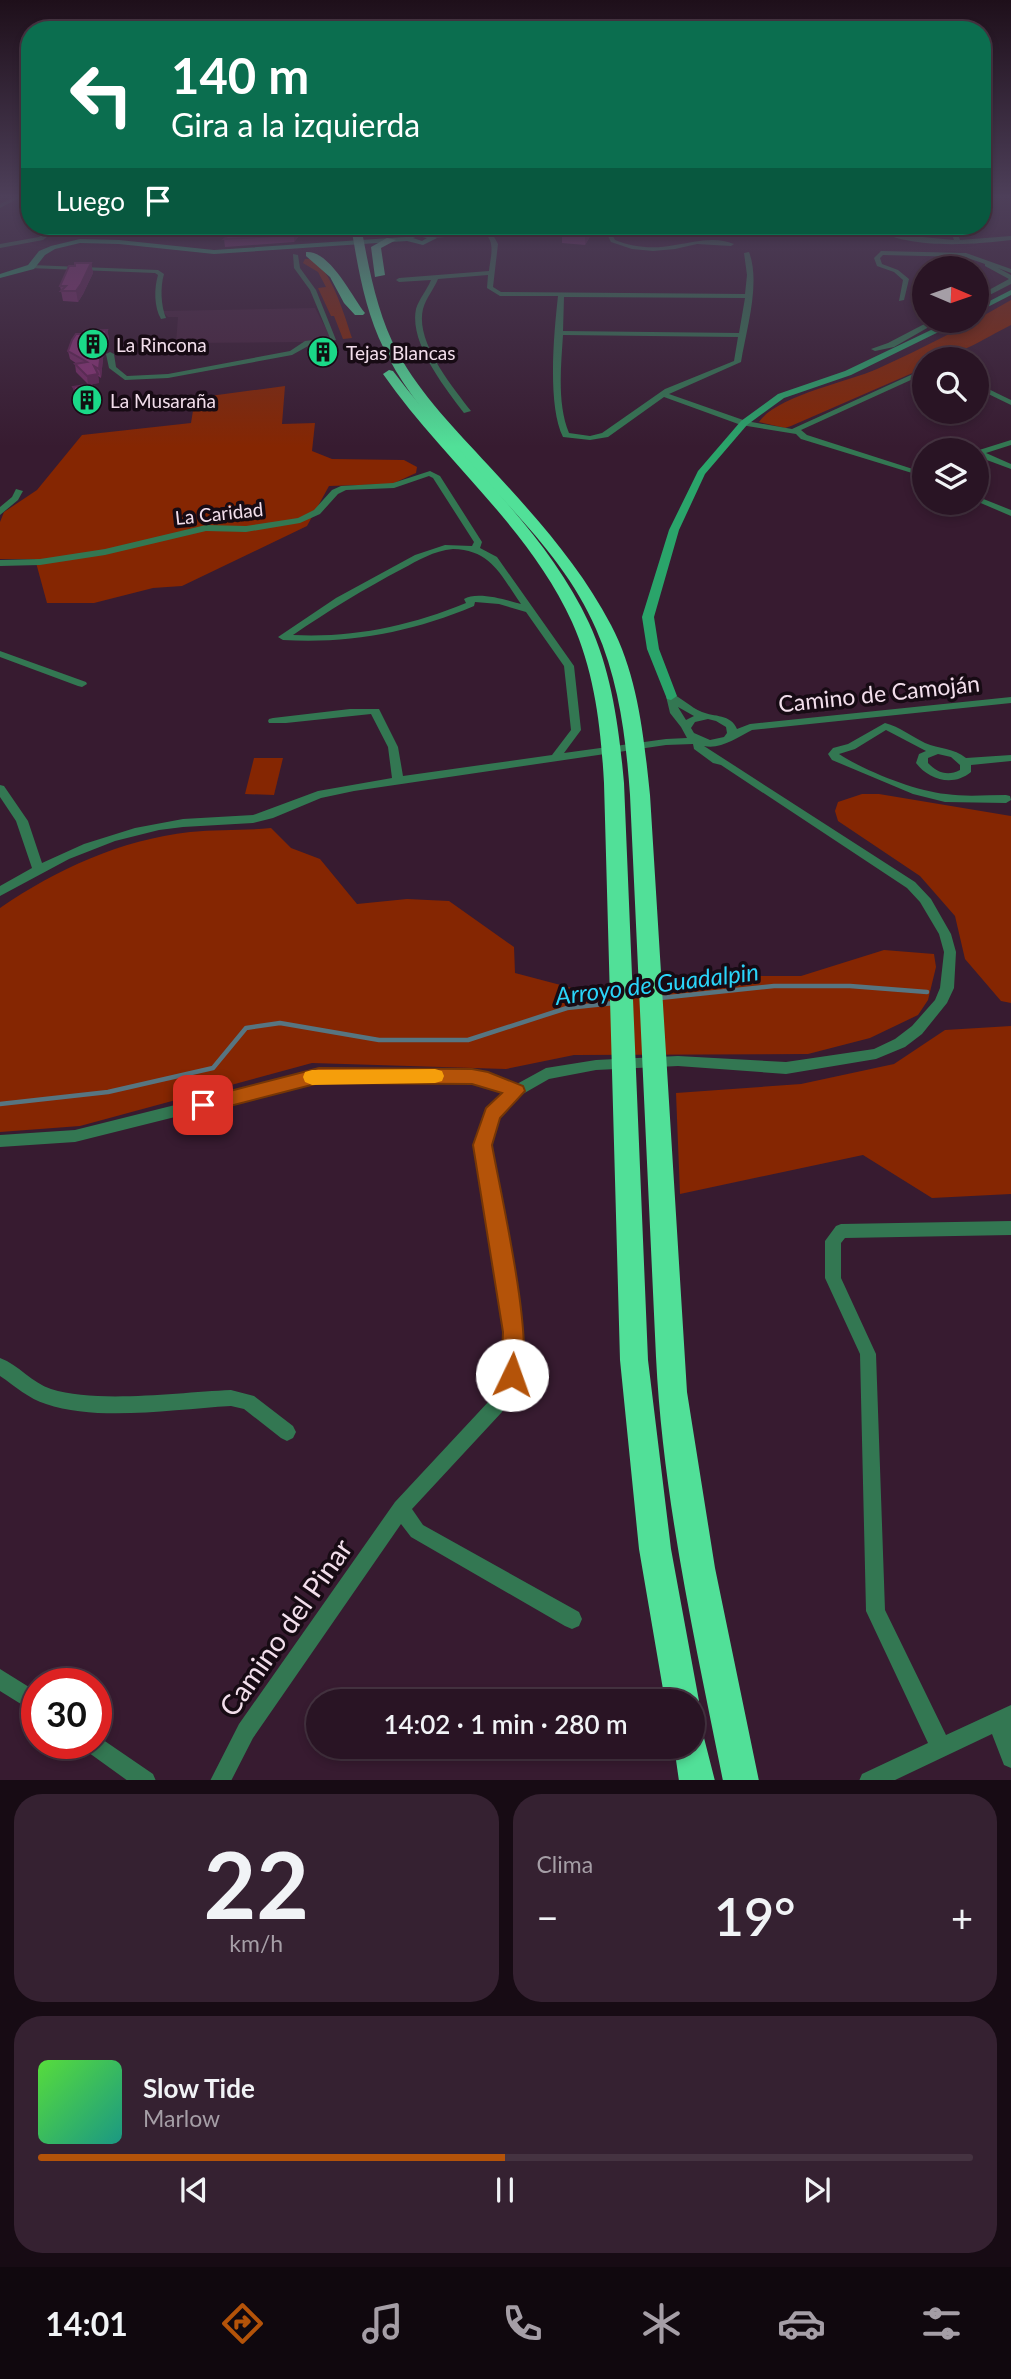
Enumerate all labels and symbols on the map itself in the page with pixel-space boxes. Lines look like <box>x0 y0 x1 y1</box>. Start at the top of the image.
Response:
north arrow <box>912 256 989 332</box>
building icon: La Rincona <box>76 327 110 361</box>
place label: La Rincona <box>116 333 207 356</box>
building icon: Tejas Blancas <box>306 335 340 369</box>
place label: Tejas Blancas <box>346 341 455 364</box>
building icon: La Musaraña <box>70 383 104 417</box>
place label: La Musaraña <box>110 389 216 412</box>
street label: La Caridad <box>174 497 264 529</box>
street label: Camino de Camoján <box>777 668 981 718</box>
water label: Arroyo de Guadalpin <box>553 956 760 1010</box>
pin <box>173 1075 233 1135</box>
position arrow <box>475 1338 549 1412</box>
street label: Camino del Pinar <box>211 1532 359 1722</box>
speed limit sign: 30 <box>21 1668 112 1759</box>

